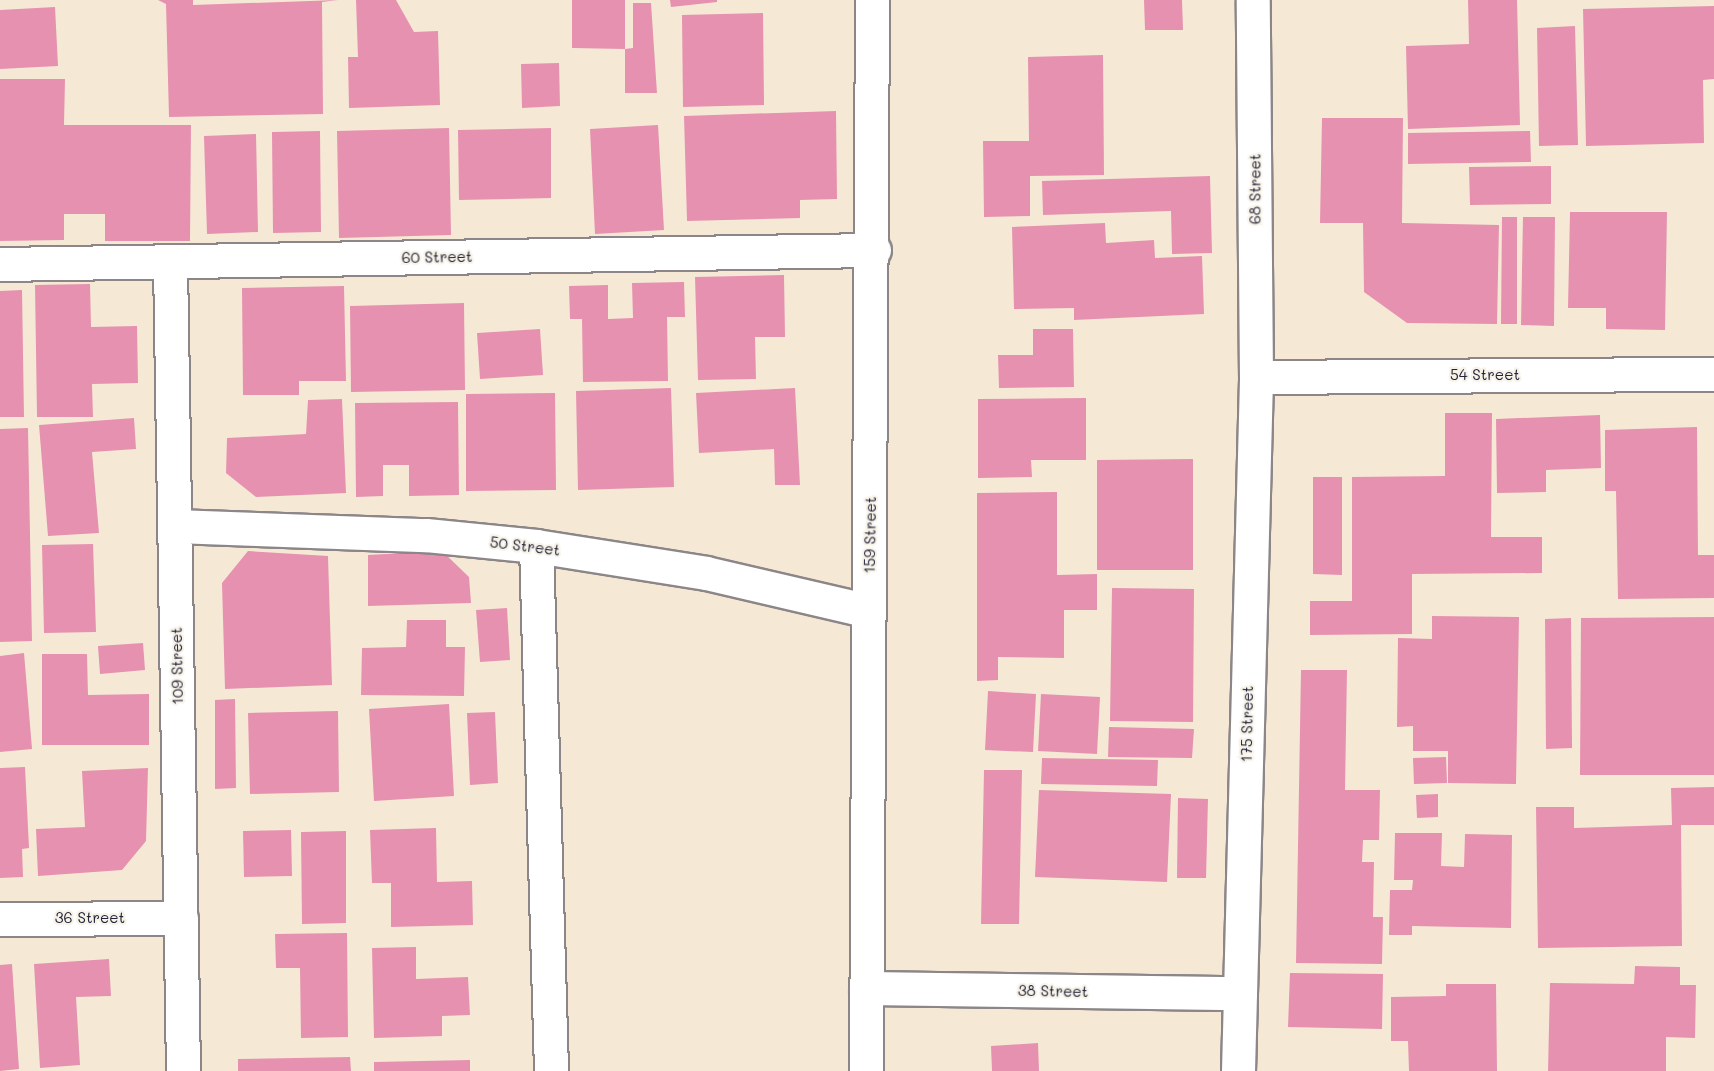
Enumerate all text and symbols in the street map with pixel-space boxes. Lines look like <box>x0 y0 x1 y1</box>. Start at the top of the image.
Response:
street label: 68 Street <box>1246 154 1264 224</box>
street label: 60 Street <box>401 247 473 267</box>
street label: 54 Street <box>1450 366 1520 384</box>
street label: 159 Street <box>860 496 880 574</box>
street label: 50 Street <box>489 533 561 559</box>
street label: 109 Street <box>167 627 187 705</box>
street label: 175 Street <box>1237 686 1257 762</box>
street label: 36 Street <box>55 909 125 927</box>
street label: 38 Street <box>1018 981 1088 1001</box>

